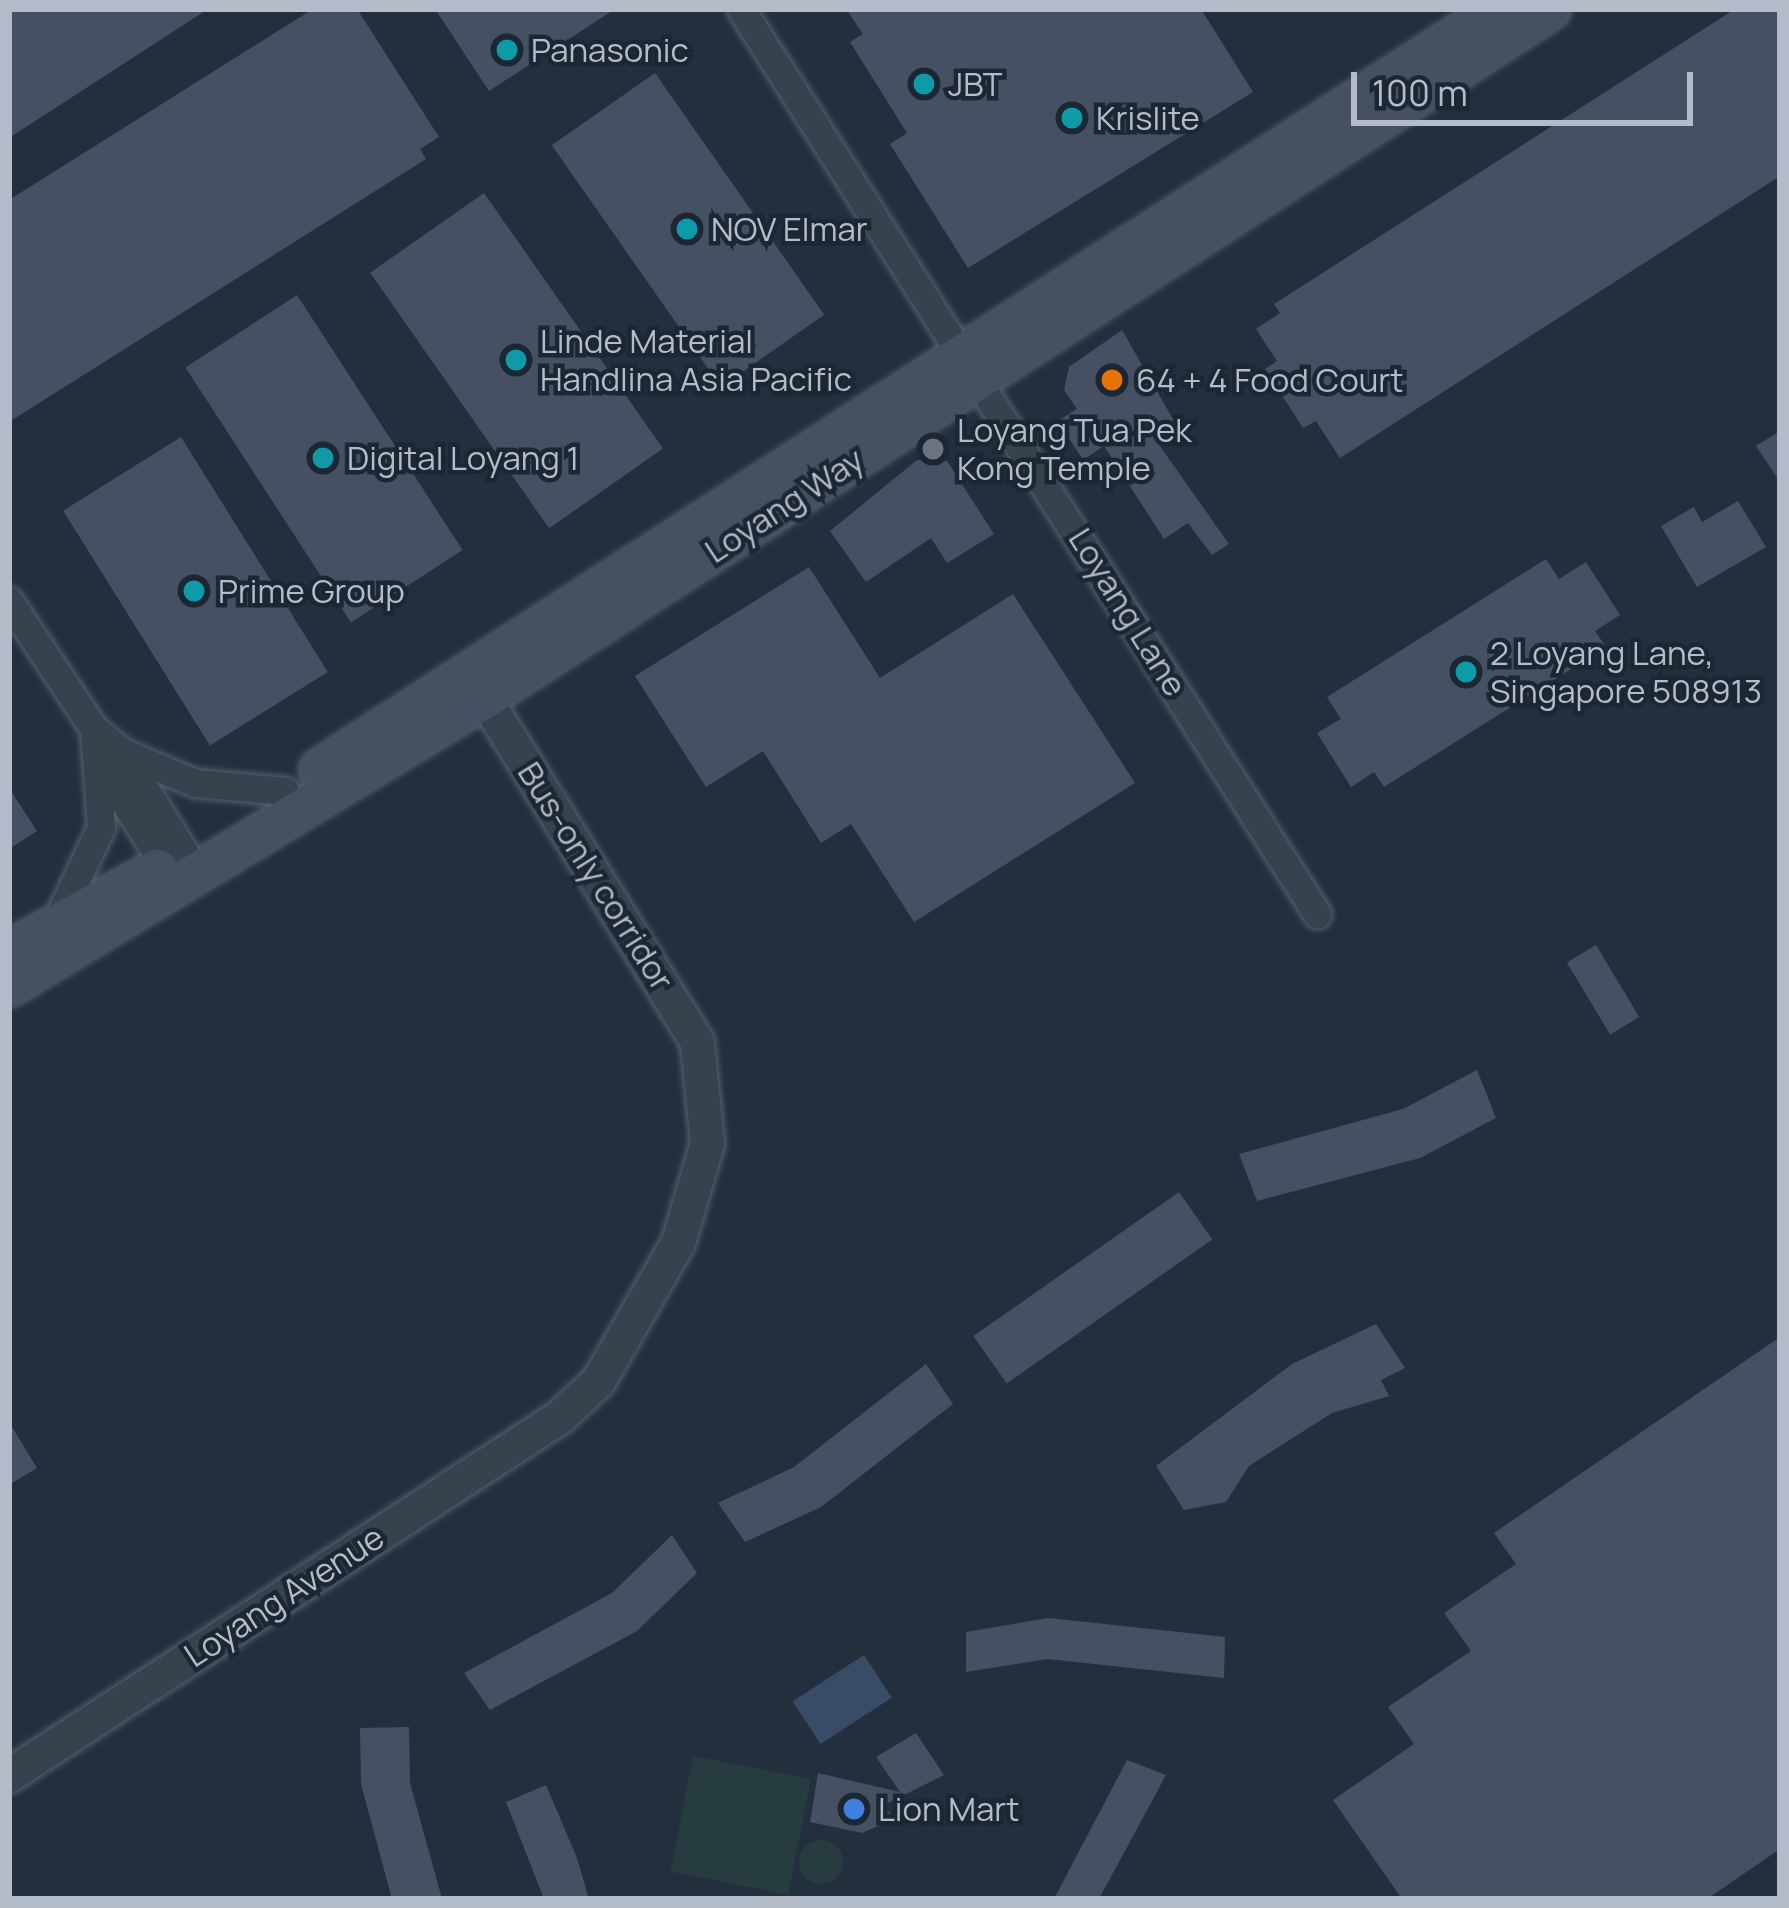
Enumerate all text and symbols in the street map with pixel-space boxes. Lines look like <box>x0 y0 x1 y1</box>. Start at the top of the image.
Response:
place label: Panasonic <box>531 30 689 70</box>
marker: Panasonic <box>494 37 520 63</box>
scale bar <box>1357 48 1699 122</box>
place label: JBT <box>948 64 1003 104</box>
text: 100 m <box>1372 68 1468 117</box>
marker: JBT <box>911 71 937 97</box>
place label: Krislite <box>1096 98 1200 138</box>
marker: Krislite <box>1059 105 1085 131</box>
place label: NOV Elmar <box>711 209 868 249</box>
marker: NOV Elmar <box>674 216 700 242</box>
place label: Linde Material Handlina Asia Pacific <box>540 321 852 399</box>
marker: Linde Material Handlina Asia Pacific <box>503 347 529 373</box>
place label: 64 + 4 Food Court <box>1136 360 1403 400</box>
marker: 64 + 4 Food Court <box>1099 367 1125 393</box>
place label: Loyang Tua Pek Kong Temple <box>957 410 1192 488</box>
marker: Loyang Tua Pek Kong Temple <box>920 436 946 462</box>
place label: Digital Loyang 1 <box>347 438 579 478</box>
street label: Loyang Way <box>697 439 871 571</box>
marker: Digital Loyang 1 <box>310 445 336 471</box>
street label: Loyang Lane <box>1061 521 1195 703</box>
place label: Prime Group <box>218 571 405 611</box>
marker: Prime Group <box>181 578 207 604</box>
place label: 2 Loyang Lane, Singapore 508913 <box>1490 633 1762 711</box>
marker: 2 Loyang Lane, Singapore 508913 <box>1453 659 1479 685</box>
street label: Bus-only corridor <box>510 755 682 997</box>
street label: Loyang Avenue <box>177 1517 391 1675</box>
place label: Lion Mart <box>878 1789 1019 1829</box>
marker: Lion Mart <box>841 1796 867 1822</box>

